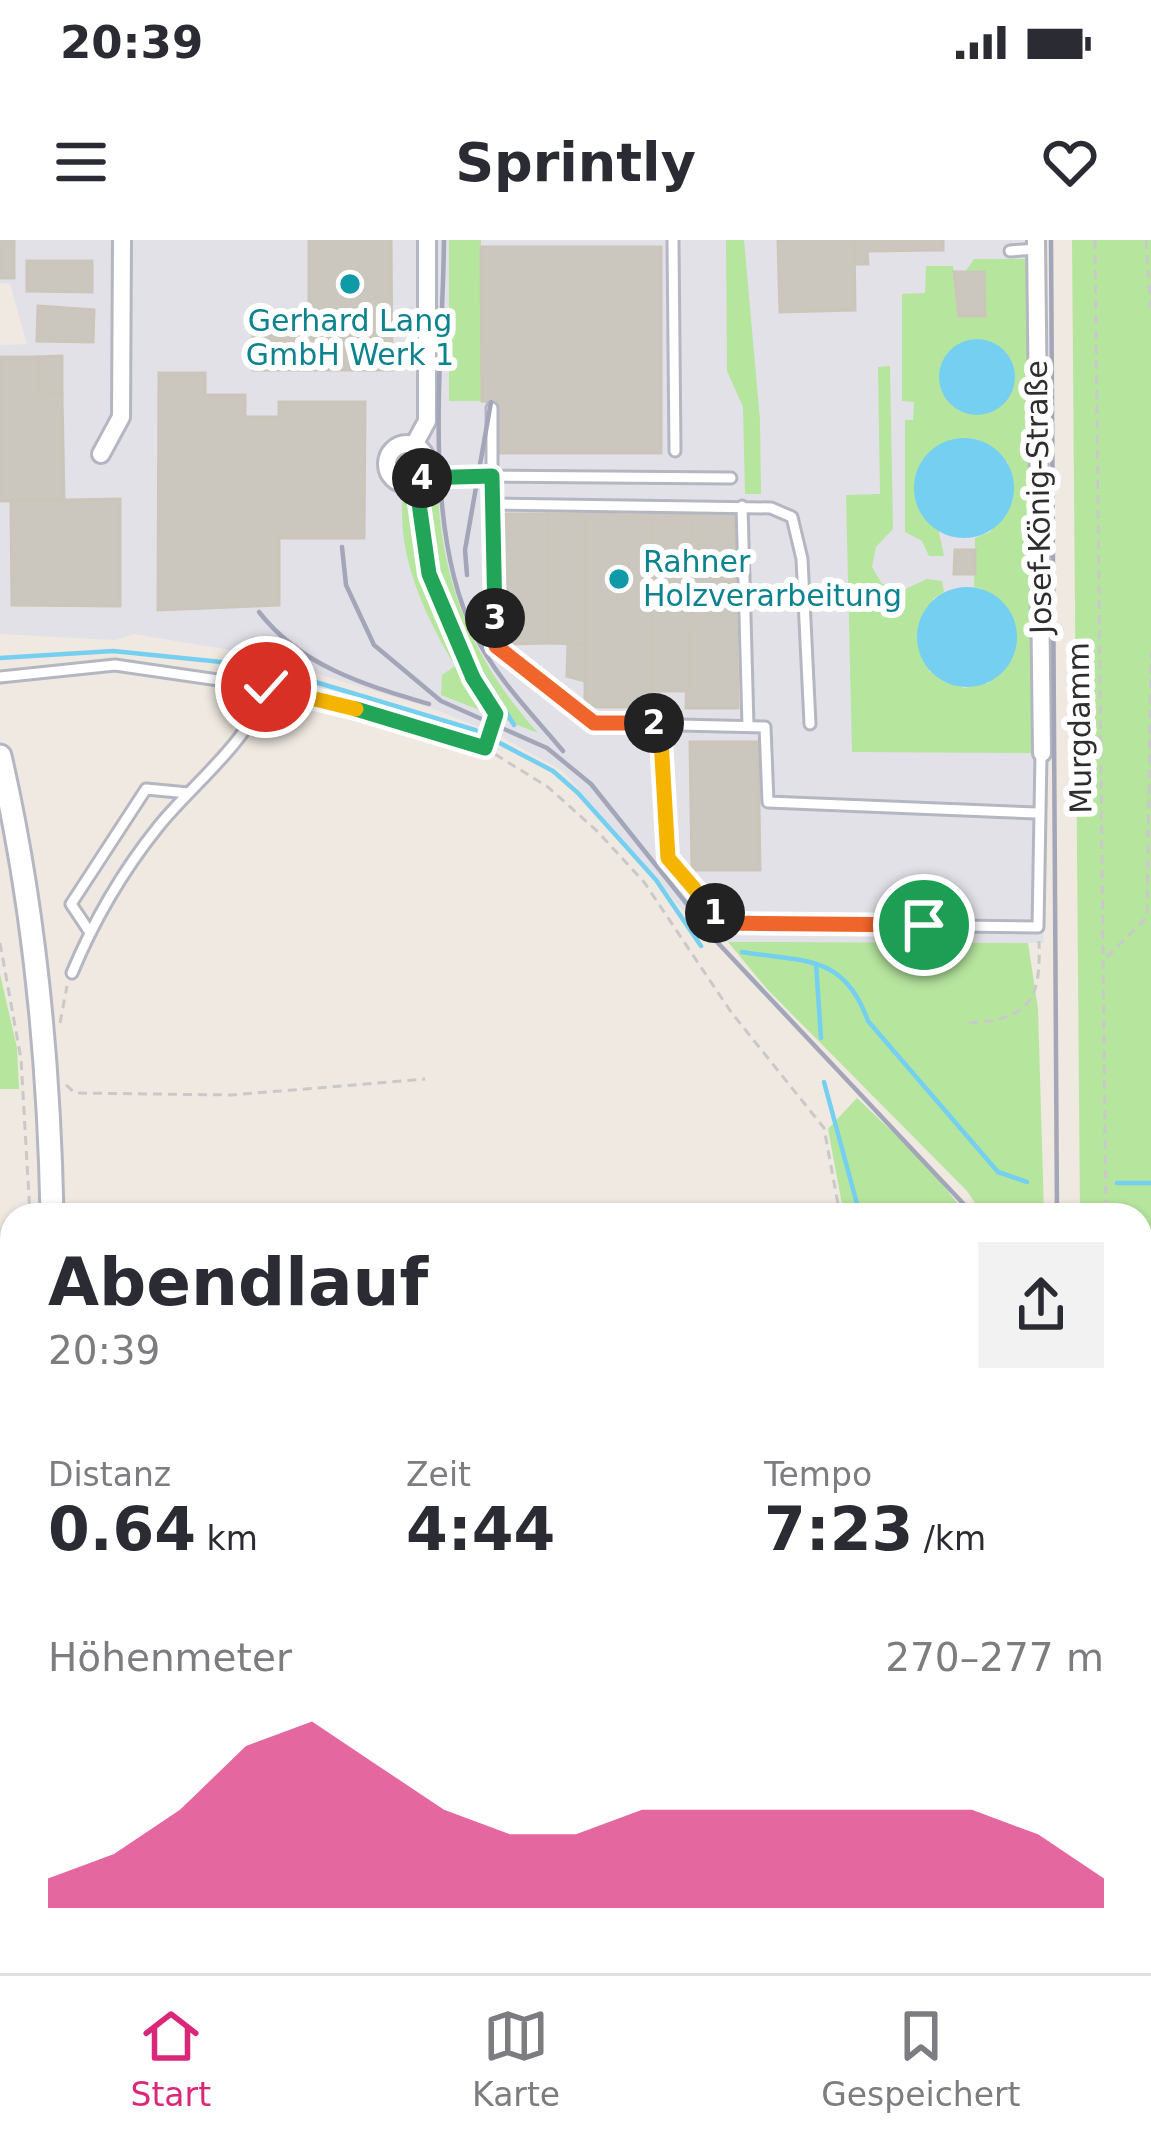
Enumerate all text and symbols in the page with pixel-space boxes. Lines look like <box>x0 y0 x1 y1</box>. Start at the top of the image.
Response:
text: 20:39 <box>60 16 203 69</box>
icon: menu <box>48 129 114 195</box>
icon: heart <box>1037 129 1103 195</box>
text: Sprintly <box>455 131 696 194</box>
marker: Gerhard Lang GmbH Werk 1 <box>337 271 363 297</box>
place label: Gerhard Lang GmbH Werk 1 <box>246 303 454 372</box>
street label: Josef-König-Straße <box>1019 360 1058 636</box>
pin: 4 <box>392 448 452 508</box>
text: 4 <box>411 458 433 497</box>
place label: Rahner Holzverarbeitung <box>643 544 902 613</box>
marker: Rahner Holzverarbeitung <box>606 566 632 592</box>
pin: 3 <box>465 588 525 648</box>
text: 3 <box>484 598 506 637</box>
pin <box>215 636 317 738</box>
street label: Murgdamm <box>1061 642 1098 814</box>
icon: check <box>233 654 299 720</box>
pin: 2 <box>624 693 684 753</box>
text: 2 <box>643 703 665 742</box>
pin <box>873 874 975 976</box>
pin: 1 <box>685 883 745 943</box>
icon: arrive <box>891 892 957 958</box>
text: 1 <box>704 893 726 932</box>
button: share <box>978 1242 1104 1368</box>
text: Abendlauf <box>48 1244 428 1321</box>
text: 20:39 <box>48 1328 160 1373</box>
text: Distanz <box>48 1455 171 1494</box>
text: Zeit <box>406 1455 471 1494</box>
text: Tempo <box>764 1455 872 1494</box>
text: 0.64 <box>48 1494 196 1564</box>
text: 4:44 <box>406 1494 555 1564</box>
text: 7:23 <box>764 1494 913 1564</box>
text: km <box>196 1519 258 1558</box>
text: /km <box>913 1519 986 1558</box>
text: Höhenmeter <box>48 1635 292 1680</box>
text: 270–277 m <box>885 1635 1104 1680</box>
tab: Start <box>130 2003 211 2114</box>
tab: Karte <box>472 2003 560 2114</box>
tab: Gespeichert <box>821 2003 1021 2114</box>

